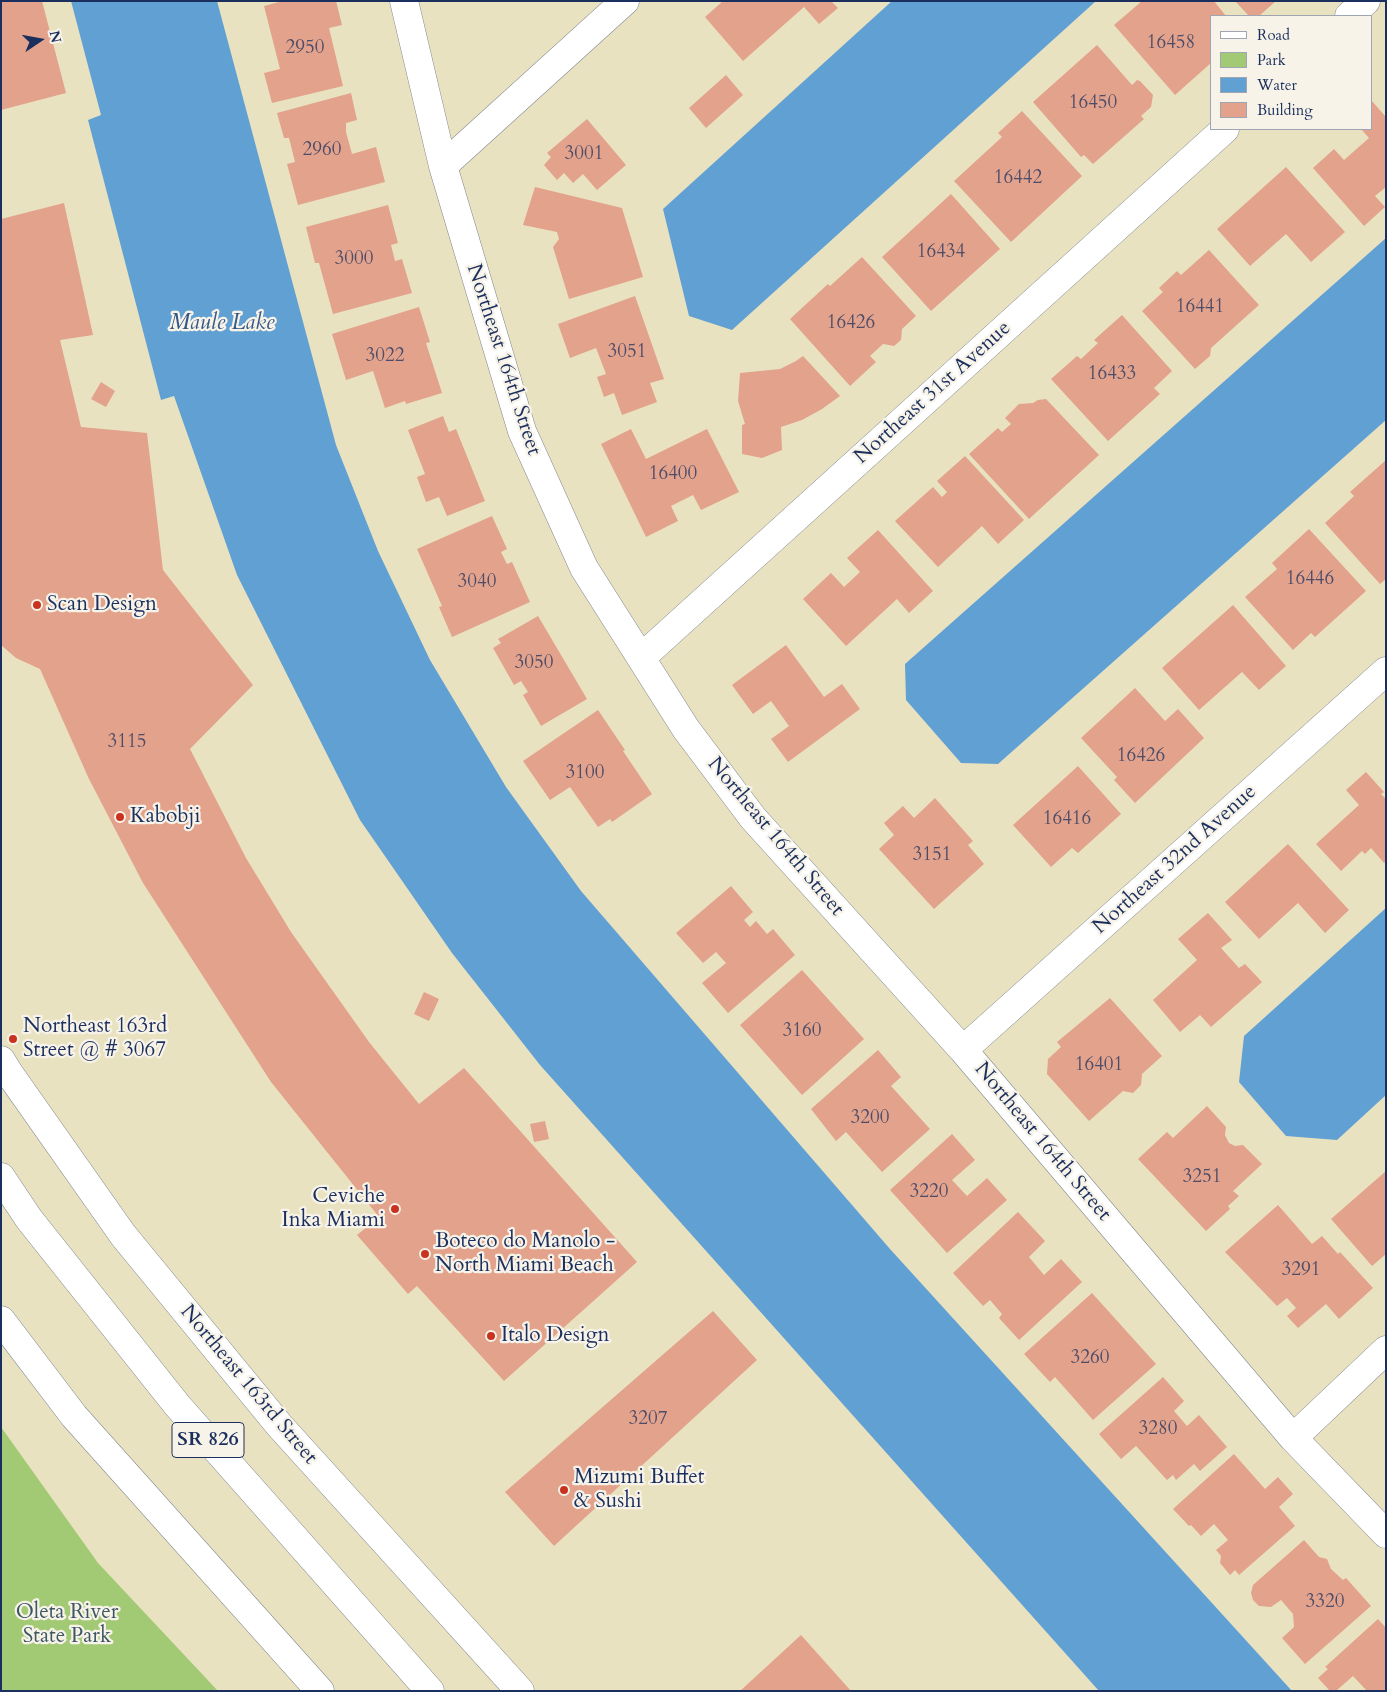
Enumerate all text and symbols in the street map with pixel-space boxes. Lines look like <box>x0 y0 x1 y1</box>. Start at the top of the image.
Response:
north arrow <box>15 15 65 65</box>
legend <box>1210 15 1372 130</box>
text: Road <box>1257 25 1290 45</box>
text: N <box>45 29 66 45</box>
house number: 16458 <box>1147 33 1195 55</box>
house number: 2950 <box>286 38 324 60</box>
text: Park <box>1257 50 1286 70</box>
text: Water <box>1257 75 1297 95</box>
house number: 16450 <box>1069 93 1117 115</box>
text: Building <box>1257 100 1313 120</box>
house number: 2960 <box>303 140 341 162</box>
house number: 3001 <box>565 144 603 166</box>
house number: 16442 <box>994 168 1042 190</box>
house number: 16434 <box>917 242 965 264</box>
house number: 3000 <box>335 249 373 271</box>
street label: Northeast 164th Street <box>460 261 546 459</box>
house number: 16441 <box>1176 297 1224 319</box>
water label: Maule Lake <box>169 311 275 337</box>
house number: 16426 <box>827 313 875 335</box>
street label: Northeast 31st Avenue <box>850 316 1016 470</box>
house number: 3051 <box>608 342 646 364</box>
house number: 3022 <box>366 346 404 368</box>
house number: 16433 <box>1088 364 1136 386</box>
house number: 16400 <box>649 464 697 486</box>
house number: 16446 <box>1286 569 1334 591</box>
house number: 3040 <box>458 572 496 594</box>
place label: Scan Design <box>47 592 157 618</box>
marker: Scan Design <box>31 599 43 611</box>
house number: 3050 <box>515 653 553 675</box>
house number: 3115 <box>108 732 146 754</box>
house number: 16426 <box>1117 746 1165 768</box>
street label: Northeast 164th Street <box>701 752 849 922</box>
house number: 3100 <box>566 763 604 785</box>
street label: Northeast 32nd Avenue <box>1088 780 1262 940</box>
place label: Kabobji <box>130 804 200 830</box>
house number: 16416 <box>1043 809 1091 831</box>
marker: Kabobji <box>114 811 126 823</box>
house number: 3151 <box>913 845 951 867</box>
place label: Northeast 163rd Street @ # 3067 <box>23 1014 167 1064</box>
house number: 3160 <box>783 1021 821 1043</box>
marker: Northeast 163rd Street @ # 3067 <box>7 1033 19 1045</box>
house number: 16401 <box>1075 1055 1123 1077</box>
street label: Northeast 164th Street <box>968 1057 1116 1227</box>
house number: 3200 <box>851 1108 889 1130</box>
house number: 3251 <box>1183 1167 1221 1189</box>
house number: 3220 <box>910 1182 948 1204</box>
place label: Ceviche Inka Miami <box>282 1184 385 1234</box>
marker: Ceviche Inka Miami <box>389 1203 401 1215</box>
place label: Boteco do Manolo - North Miami Beach <box>435 1229 615 1279</box>
marker: Boteco do Manolo - North Miami Beach <box>419 1248 431 1260</box>
house number: 3291 <box>1282 1260 1320 1282</box>
street label: Northeast 163rd Street <box>174 1300 322 1470</box>
place label: Italo Design <box>501 1323 609 1349</box>
marker: Italo Design <box>485 1330 497 1342</box>
house number: 3260 <box>1071 1348 1109 1370</box>
house number: 3207 <box>629 1409 667 1431</box>
house number: 3280 <box>1139 1419 1177 1441</box>
road number: SR 826 <box>172 1422 244 1458</box>
place label: Mizumi Buffet & Sushi <box>574 1465 704 1515</box>
marker: Mizumi Buffet & Sushi <box>558 1484 570 1496</box>
house number: 3320 <box>1306 1592 1344 1614</box>
park label: Oleta River State Park <box>16 1600 118 1650</box>

